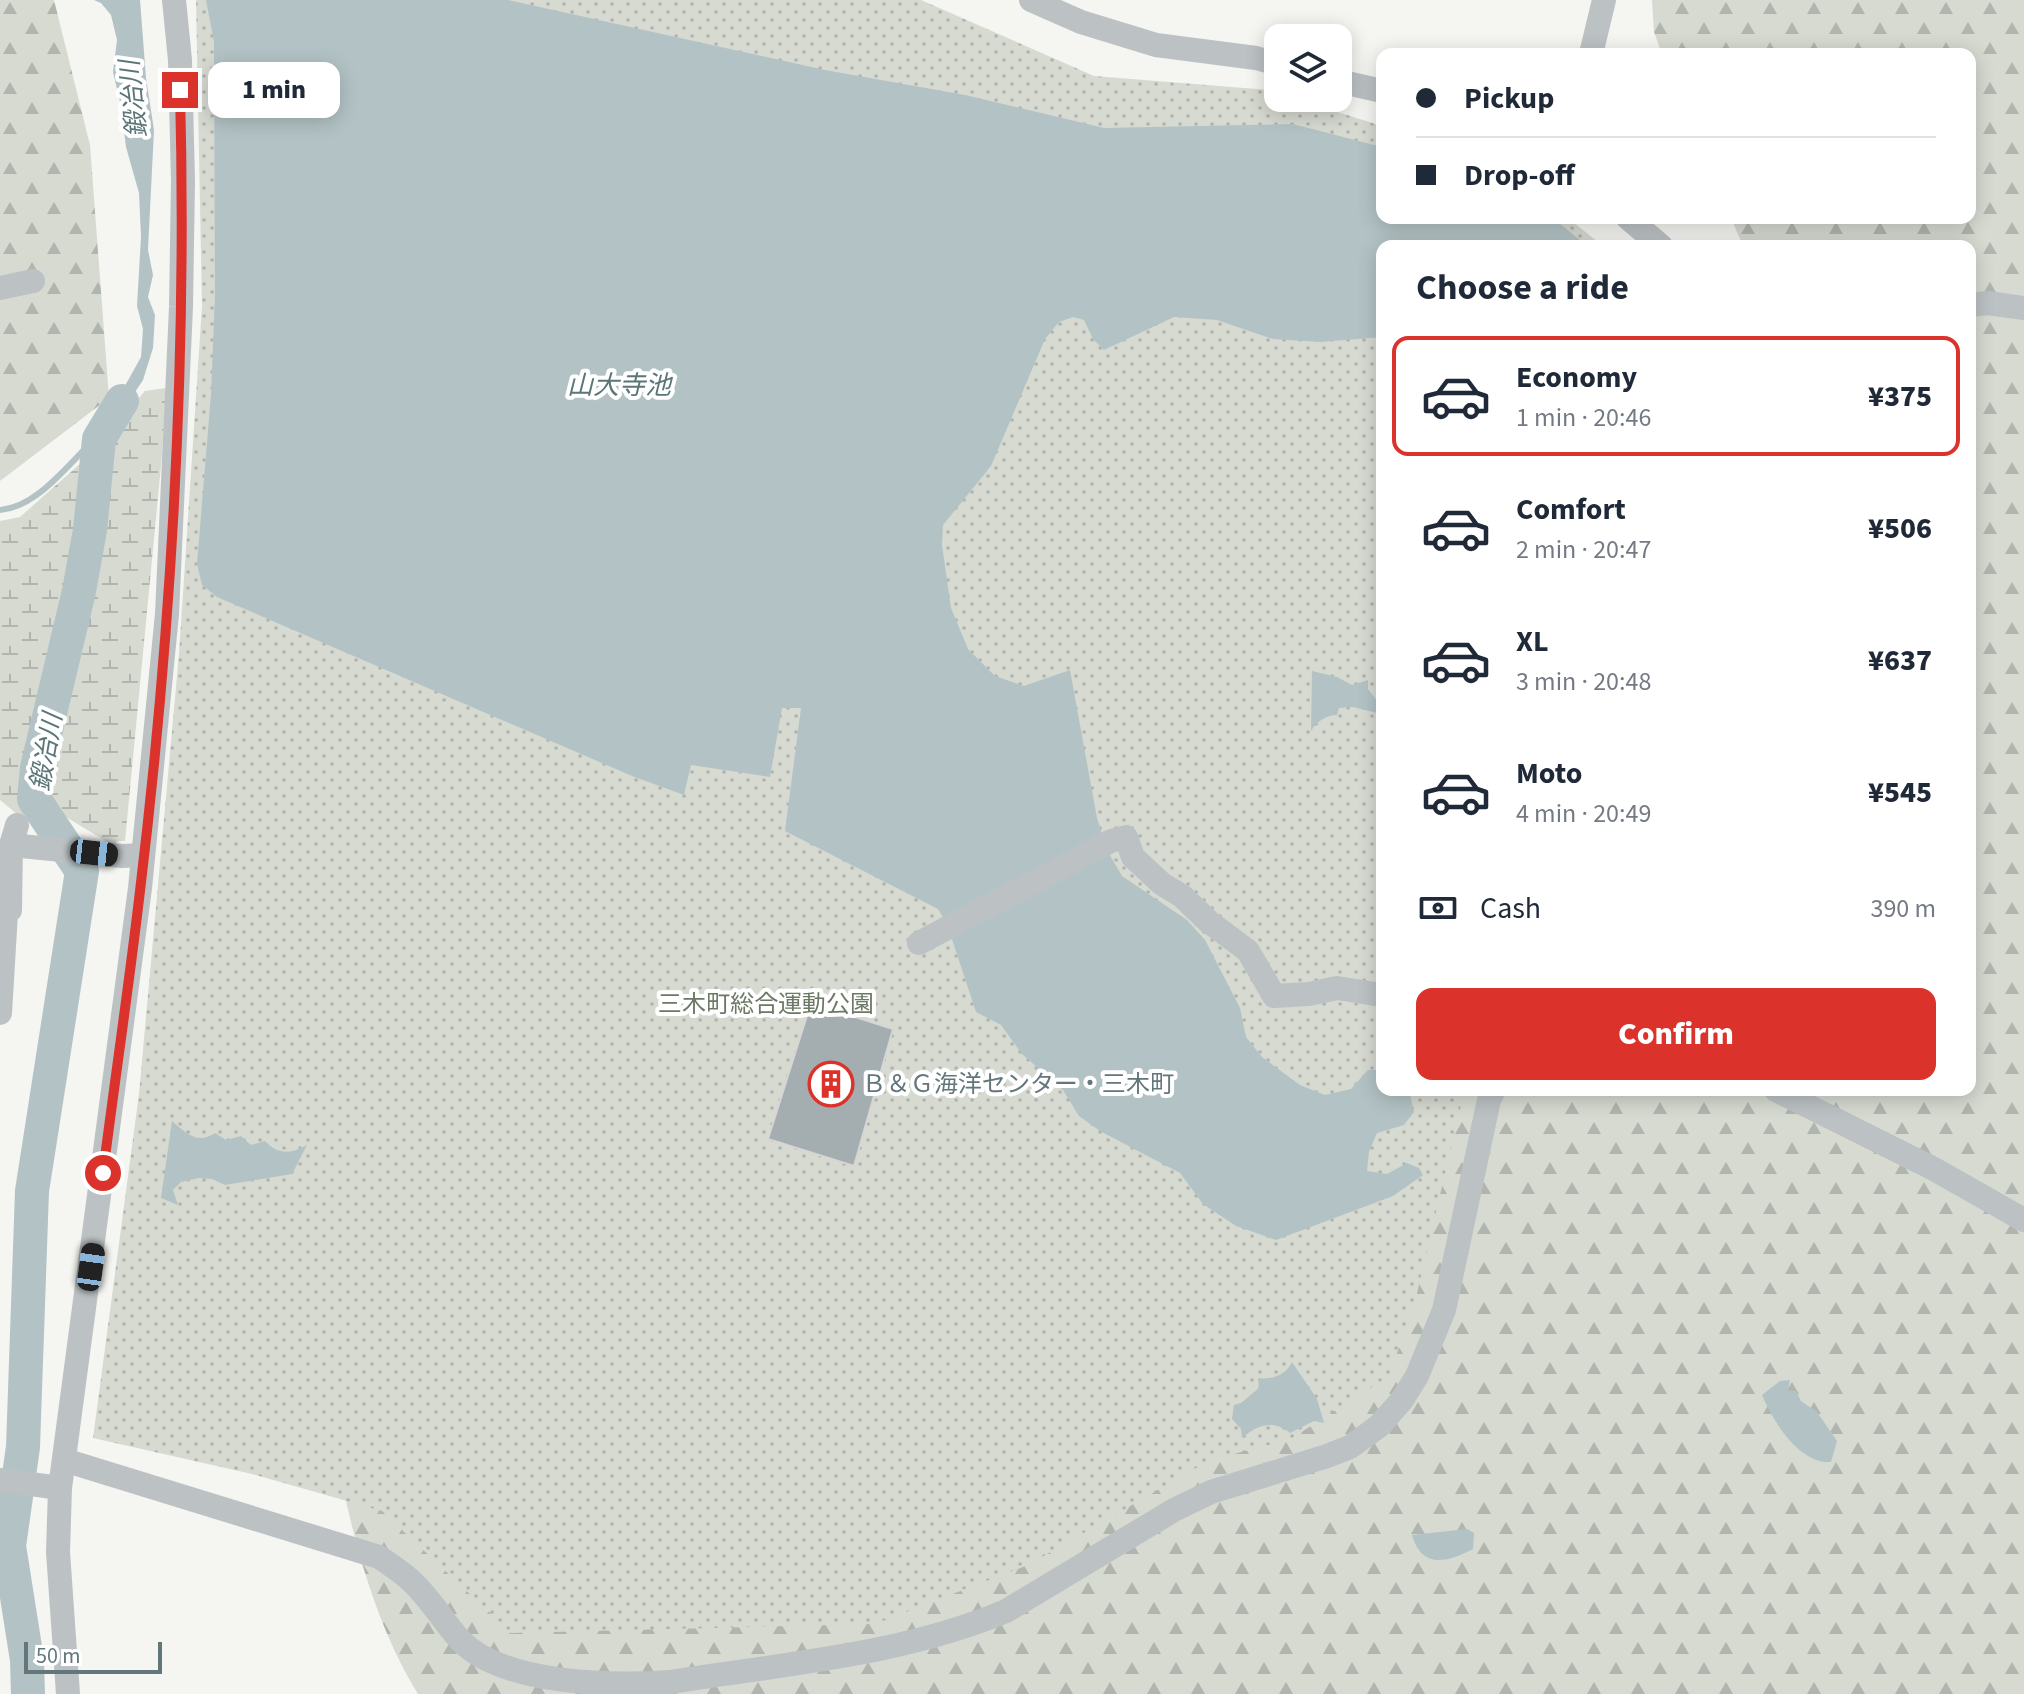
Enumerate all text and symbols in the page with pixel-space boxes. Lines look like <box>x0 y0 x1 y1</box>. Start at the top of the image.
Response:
map controls <box>1264 24 1352 112</box>
button: layers <box>1264 24 1352 112</box>
water label: 鍛冶川 <box>111 55 156 140</box>
callout: 1 min <box>208 62 340 118</box>
text: 1 min <box>242 71 306 108</box>
route end <box>162 72 198 108</box>
text: Pickup <box>1464 77 1554 120</box>
text: Drop-off <box>1464 154 1575 197</box>
text: Choose a ride <box>1416 262 1629 313</box>
text: Economy <box>1516 356 1637 399</box>
icon: car <box>1420 360 1492 432</box>
water label: 山大寺池 <box>567 367 674 404</box>
text: ¥375 <box>1868 375 1932 418</box>
text: 1 min · 20:46 <box>1516 399 1651 436</box>
text: Comfort <box>1516 488 1626 531</box>
icon: car <box>1420 492 1492 564</box>
text: ¥506 <box>1868 507 1932 550</box>
text: 2 min · 20:47 <box>1516 531 1651 568</box>
text: XL <box>1516 620 1549 663</box>
icon: car <box>1420 624 1492 696</box>
text: ¥637 <box>1868 639 1932 682</box>
text: 3 min · 20:48 <box>1516 663 1651 700</box>
water label: 鍛冶川 <box>21 708 72 794</box>
text: Moto <box>1516 752 1582 795</box>
icon: car <box>1420 756 1492 828</box>
text: ¥545 <box>1868 771 1932 814</box>
text: 4 min · 20:49 <box>1516 795 1651 832</box>
car <box>69 839 119 867</box>
icon: cash <box>1416 886 1460 930</box>
text: Cash <box>1480 887 1541 930</box>
text: 390 m <box>1870 890 1936 927</box>
park label: 三木町総合運動公園 <box>658 987 874 1022</box>
button: Confirm <box>1416 988 1936 1080</box>
building icon: Ｂ＆Ｇ海洋センター・三木町 <box>807 1060 855 1108</box>
place label: Ｂ＆Ｇ海洋センター・三木町 <box>862 1067 1174 1102</box>
route start <box>85 1155 121 1191</box>
car <box>76 1242 106 1292</box>
scale bar <box>24 1638 162 1674</box>
text: 50 m <box>36 1640 81 1672</box>

